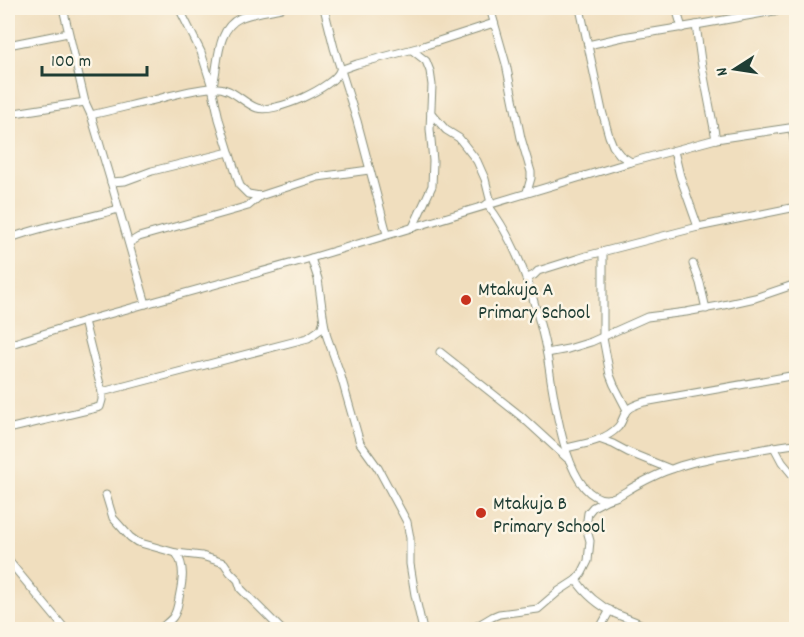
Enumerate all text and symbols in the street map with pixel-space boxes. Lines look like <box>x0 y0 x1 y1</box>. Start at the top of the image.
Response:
scale bar <box>42 39 147 77</box>
north arrow <box>705 39 765 99</box>
text: 100 m <box>51 50 91 75</box>
text: N <box>711 65 735 78</box>
place label: Mtakuja A Primary School <box>478 277 590 328</box>
marker: Mtakuja A Primary School <box>459 293 473 307</box>
place label: Mtakuja B Primary School <box>493 491 605 542</box>
marker: Mtakuja B Primary School <box>474 506 488 520</box>

